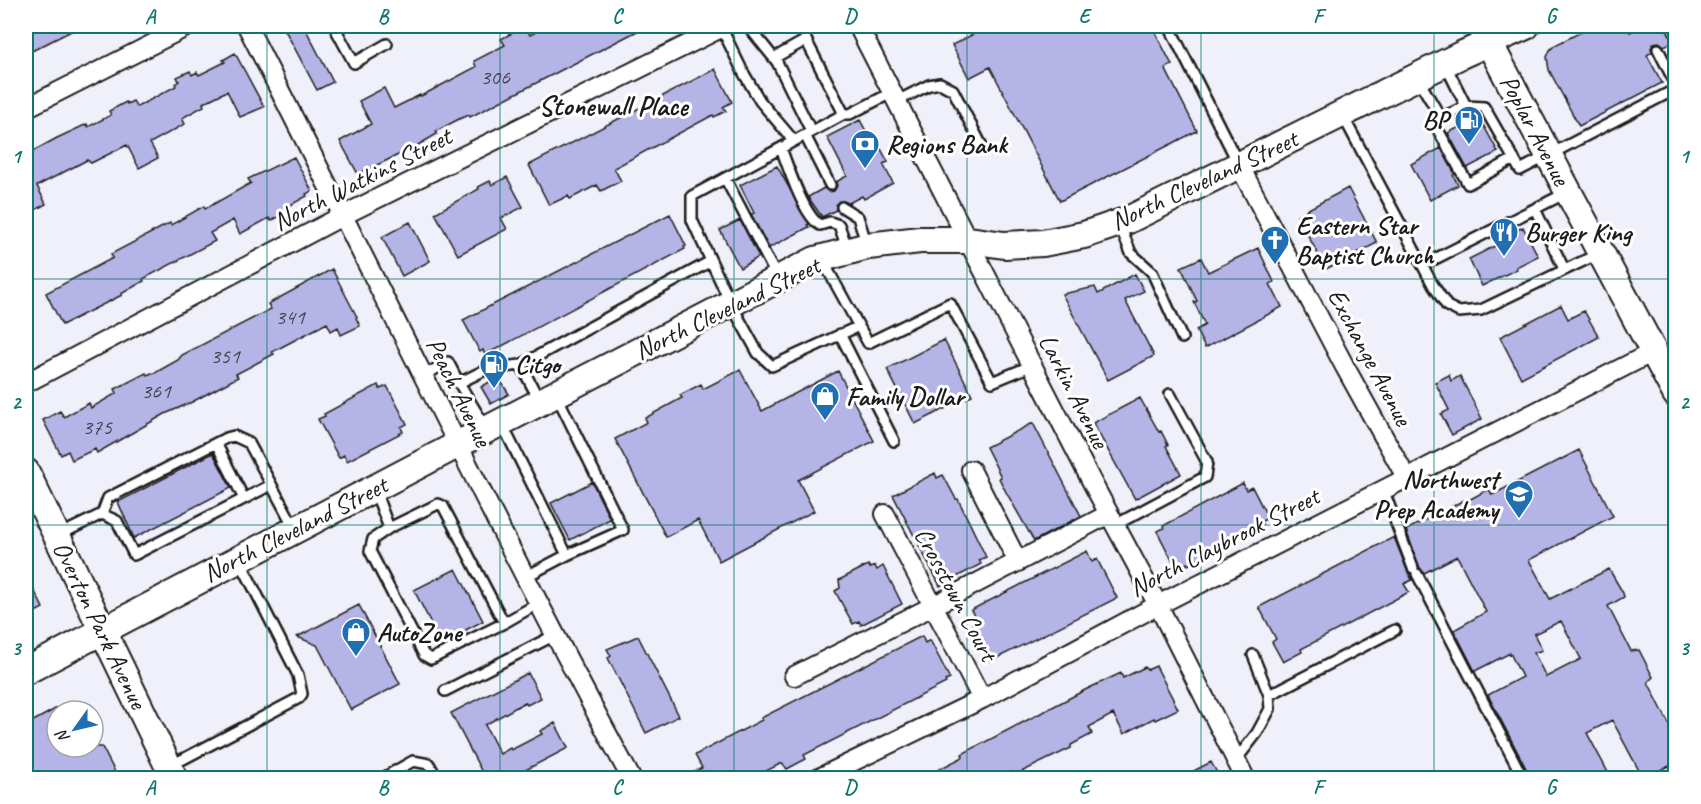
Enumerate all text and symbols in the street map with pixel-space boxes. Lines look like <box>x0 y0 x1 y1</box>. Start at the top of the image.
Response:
text: A <box>145 4 157 29</box>
text: B <box>378 4 390 29</box>
text: C <box>612 4 624 29</box>
text: D <box>844 4 858 29</box>
text: E <box>1079 4 1093 29</box>
text: F <box>1313 4 1327 29</box>
text: G <box>1546 4 1559 29</box>
house number: 306 <box>480 63 511 91</box>
street label: Poplar Avenue <box>1492 69 1579 192</box>
district label: Stonewall Place <box>538 88 690 123</box>
place label: BP <box>1422 104 1452 137</box>
fuel station icon: BP <box>1453 104 1485 146</box>
street label: North Watkins Street <box>267 119 459 238</box>
street label: North Cleveland Street <box>1105 121 1305 238</box>
bank icon: Regions Bank <box>849 128 881 170</box>
place label: Regions Bank <box>886 128 1009 161</box>
text: 1 <box>12 144 23 169</box>
text: 1 <box>1680 144 1691 169</box>
place label: Eastern Star Baptist Church <box>1296 209 1435 272</box>
restaurant icon: Burger King <box>1488 216 1520 258</box>
place label: Burger King <box>1525 216 1634 249</box>
church icon: Eastern Star Baptist Church <box>1259 224 1291 266</box>
street label: North Cleveland Street <box>629 248 827 367</box>
street label: Exchange Avenue <box>1320 283 1421 433</box>
house number: 341 <box>275 303 306 331</box>
street label: Larkin Avenue <box>1031 328 1118 455</box>
street label: Peach Avenue <box>418 332 500 453</box>
house number: 351 <box>210 342 241 370</box>
fuel station icon: Citgo <box>478 348 510 390</box>
place label: Citgo <box>515 348 563 381</box>
house number: 361 <box>141 377 172 405</box>
shop icon: Family Dollar <box>809 380 841 422</box>
place label: Family Dollar <box>846 380 966 413</box>
text: 2 <box>12 390 23 415</box>
text: 2 <box>1680 390 1691 415</box>
house number: 375 <box>82 413 113 441</box>
place label: Northwest Prep Academy <box>1374 463 1502 526</box>
street label: North Cleveland Street <box>197 467 395 590</box>
school or university icon: Northwest Prep Academy <box>1503 478 1535 520</box>
street label: North Claybrook Street <box>1123 479 1327 604</box>
street label: Crosstown Court <box>907 521 1006 669</box>
street label: Overton Park Avenue <box>45 536 155 716</box>
shop icon: AutoZone <box>340 616 372 658</box>
place label: AutoZone <box>377 616 464 649</box>
text: 3 <box>12 636 23 661</box>
text: 3 <box>1680 636 1691 661</box>
north arrow <box>45 699 105 759</box>
text: N <box>51 725 74 747</box>
text: A <box>145 775 157 800</box>
text: B <box>378 775 390 800</box>
text: C <box>612 775 624 800</box>
text: D <box>844 775 858 800</box>
text: E <box>1079 775 1093 800</box>
text: F <box>1313 775 1327 800</box>
text: G <box>1546 775 1559 800</box>

